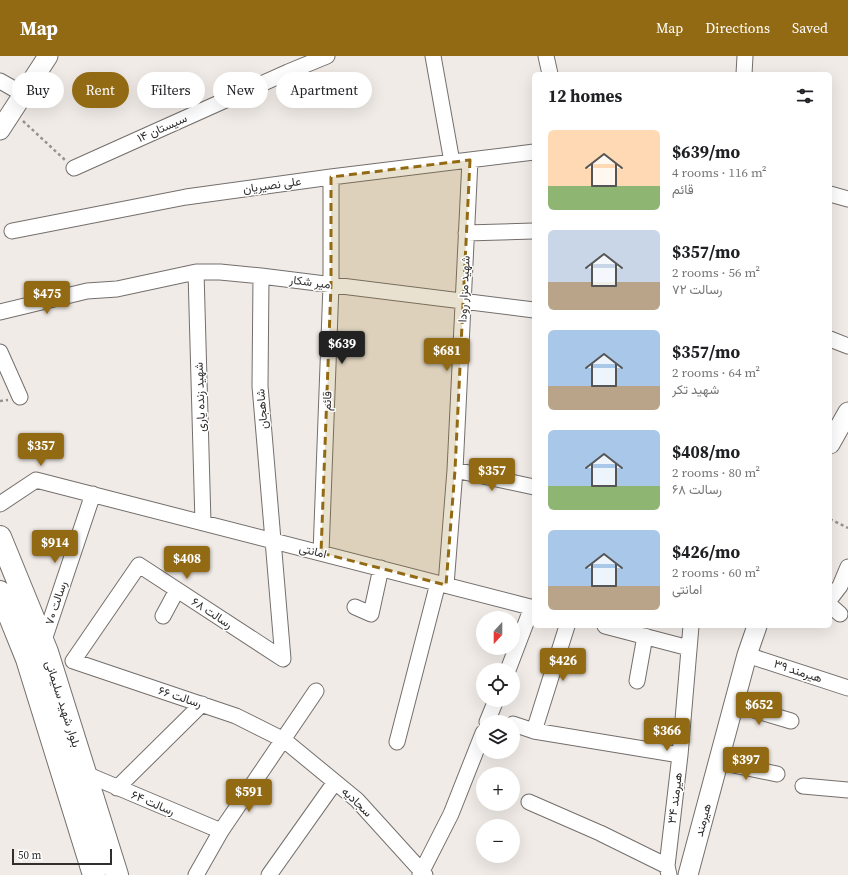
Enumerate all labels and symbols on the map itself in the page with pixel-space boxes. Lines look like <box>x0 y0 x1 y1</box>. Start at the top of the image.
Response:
street label: سیستان ۱۴ <box>135 110 189 146</box>
street label: علی نصیریان <box>242 173 302 197</box>
street label: شهید مزار رودا <box>454 255 474 323</box>
street label: میر شکار <box>287 271 332 292</box>
pin: $475 <box>23 281 71 315</box>
pin: $639 <box>318 331 366 365</box>
pin: $681 <box>423 338 471 372</box>
street label: شهید زنده یاری <box>191 362 209 432</box>
street label: شاهجان <box>252 388 272 430</box>
street label: قائم <box>319 391 335 411</box>
pin: $357 <box>17 433 65 467</box>
pin: $357 <box>468 458 516 492</box>
pin: $914 <box>31 530 79 564</box>
street label: امانتی <box>298 540 328 562</box>
pin: $408 <box>163 546 211 580</box>
street label: رسالت ۷۰ <box>41 579 71 627</box>
street label: رسالت ۶۸ <box>188 594 236 632</box>
north arrow <box>476 611 520 655</box>
pin: $426 <box>539 648 587 682</box>
street label: هیرمند ۳۹ <box>772 656 824 686</box>
street label: بلوار شهید سلیمانی <box>41 659 85 749</box>
street label: رسالت ۶۶ <box>156 682 204 712</box>
pin: $652 <box>735 692 783 726</box>
pin: $366 <box>643 718 691 752</box>
pin: $397 <box>722 747 770 781</box>
street label: هیرمند ۳۴ <box>664 772 686 824</box>
pin: $591 <box>225 779 273 813</box>
street label: سجادیه <box>338 784 376 820</box>
street label: رسالت ۶۴ <box>129 787 177 819</box>
street label: هیرمند <box>691 802 715 838</box>
scale bar <box>12 847 112 866</box>

